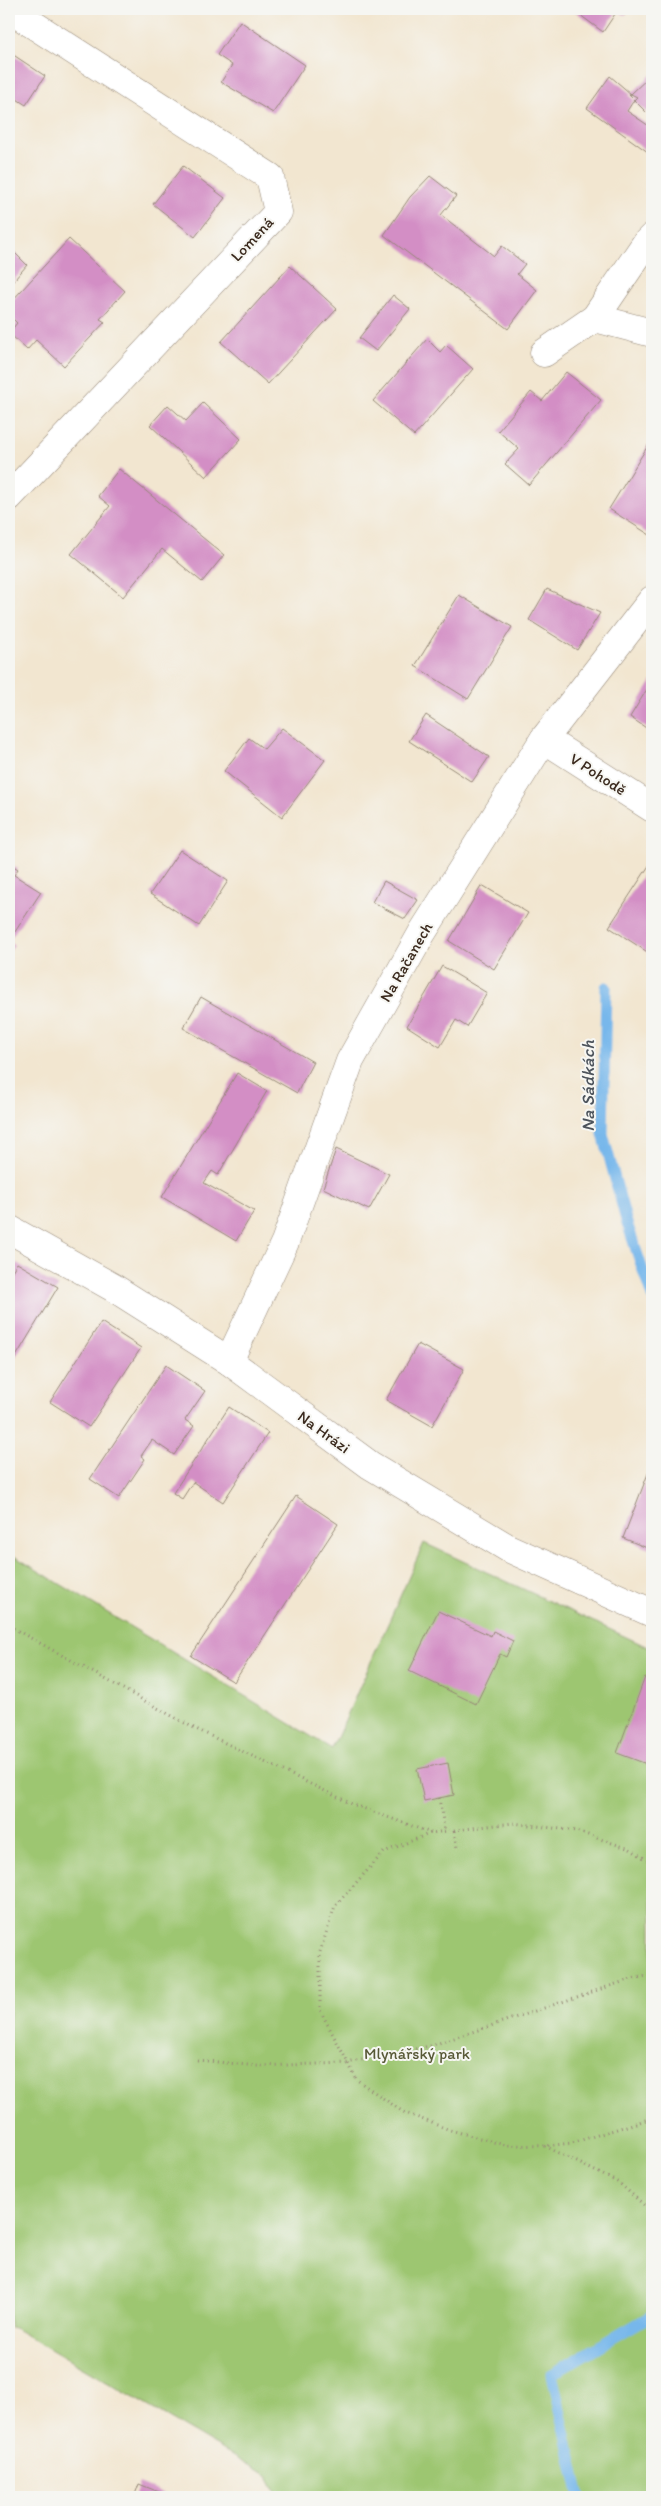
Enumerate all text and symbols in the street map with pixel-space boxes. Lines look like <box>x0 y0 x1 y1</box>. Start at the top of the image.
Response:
street label: Lomená <box>227 212 278 265</box>
street label: V Pohodě <box>566 749 630 799</box>
street label: Na Račanech <box>376 918 437 1005</box>
water label: Na Sádkách <box>577 1040 599 1132</box>
street label: Na Hrázi <box>294 1407 354 1457</box>
park label: Mlynářský park <box>364 2044 470 2063</box>

